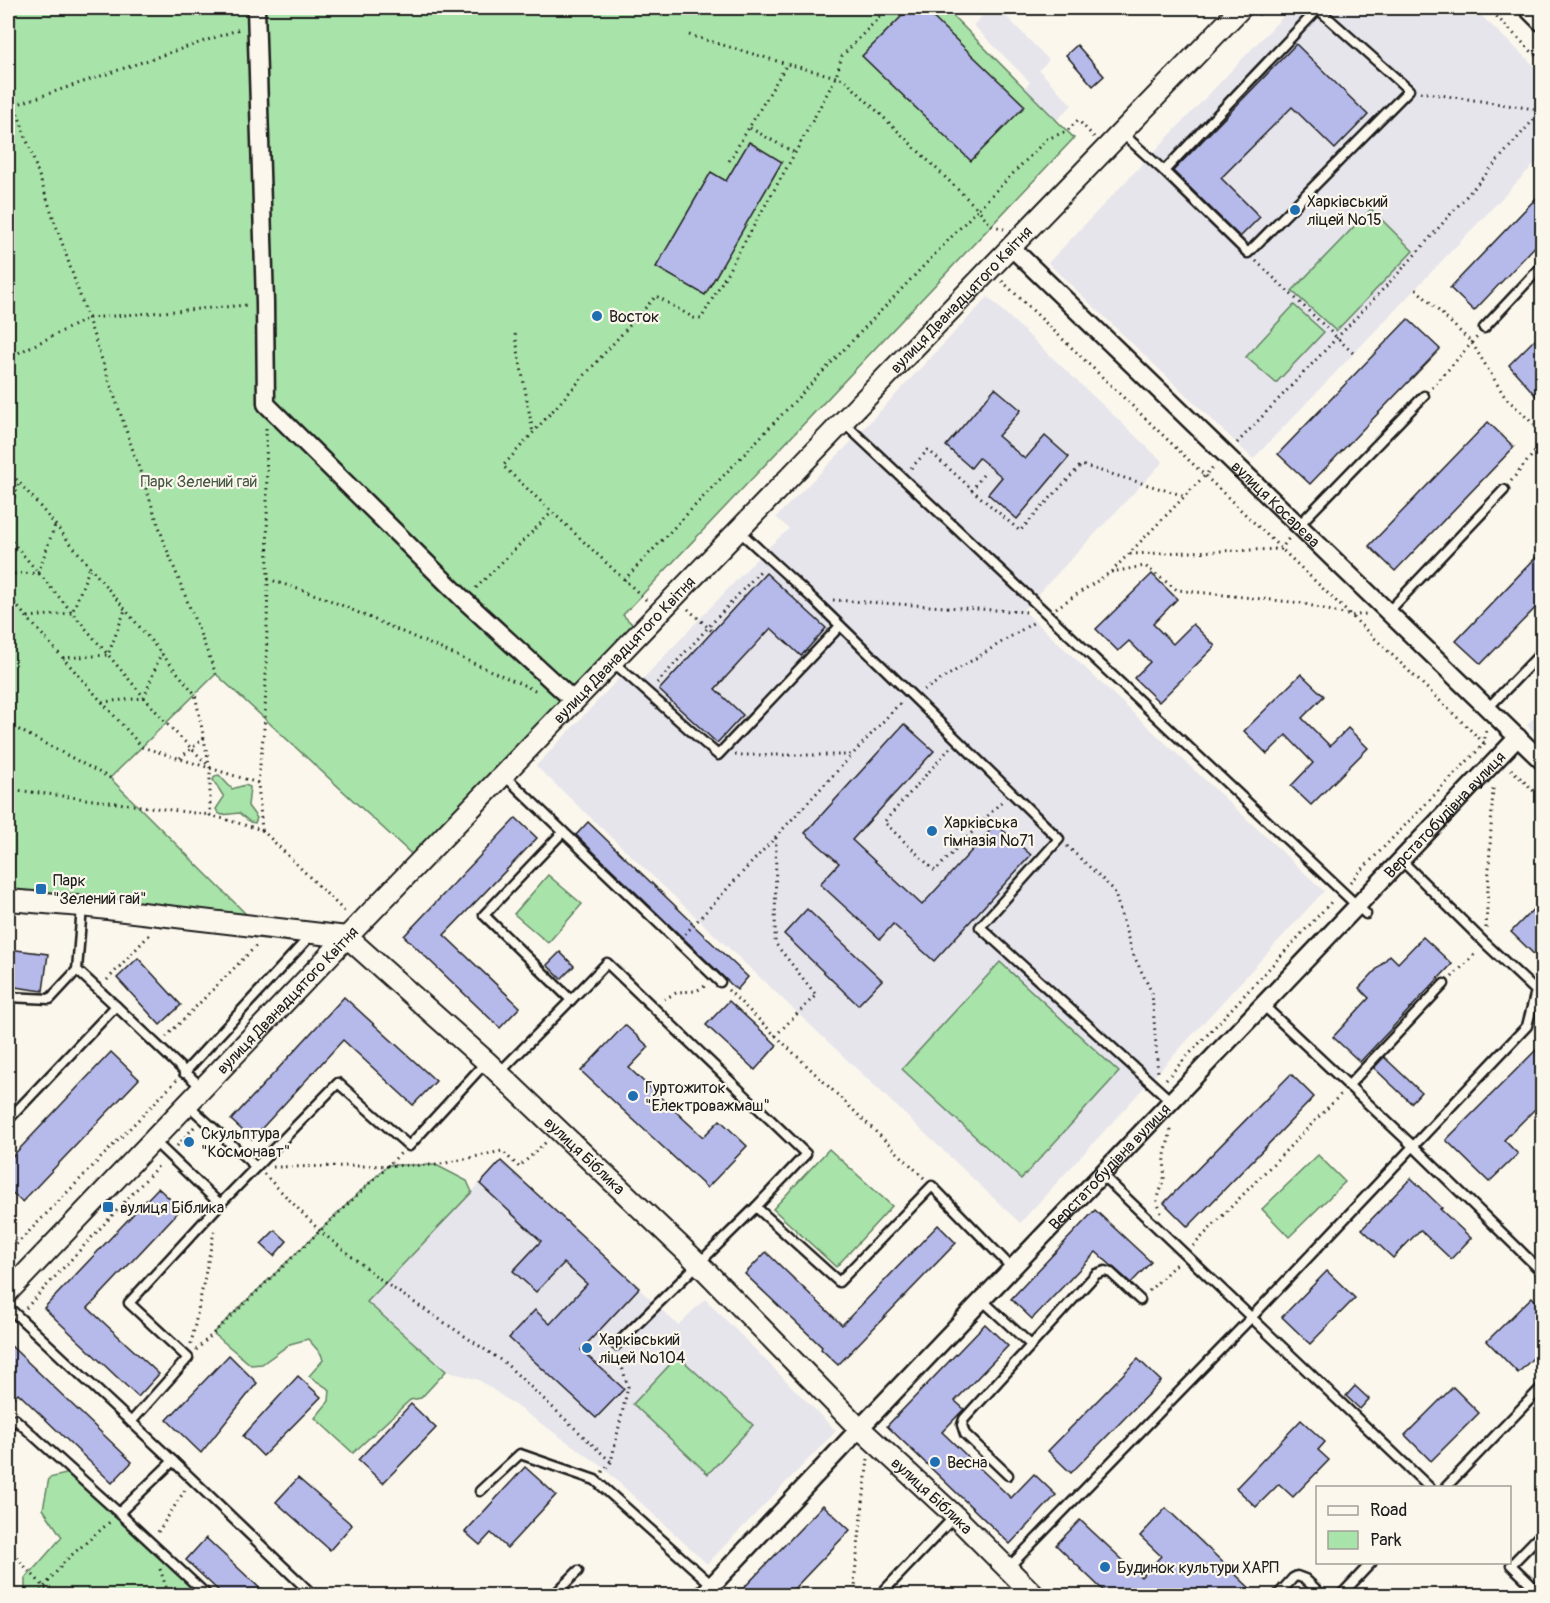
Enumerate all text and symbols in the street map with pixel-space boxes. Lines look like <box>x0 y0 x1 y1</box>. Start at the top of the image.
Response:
place label: Харківський ліцей №15 <box>1307 192 1388 230</box>
marker: Харківський ліцей №15 <box>1288 203 1302 217</box>
street label: вулиця Дванадцятого Квітня <box>886 222 1037 378</box>
place label: Восток <box>609 307 659 327</box>
marker: Восток <box>590 309 604 323</box>
street label: вулиця Косарєва <box>1227 457 1324 552</box>
park label: Парк Зелений гай <box>141 472 257 492</box>
street label: вулиця Дванадцятого Квітня <box>549 572 700 728</box>
street label: Верстатобудівна вулиця <box>1380 747 1510 883</box>
place label: Харківська гімназія №71 <box>944 813 1034 851</box>
marker: Харківська гімназія №71 <box>925 824 939 838</box>
place label: Парк "Зелений гай" <box>53 871 147 909</box>
marker: Парк "Зелений гай" <box>34 882 48 896</box>
street label: вулиця Дванадцятого Квітня <box>213 923 363 1078</box>
place label: Гуртожиток "Електроважмаш" <box>645 1078 770 1116</box>
marker: Гуртожиток "Електроважмаш" <box>626 1089 640 1103</box>
street label: Верстатобудівна вулиця <box>1045 1099 1175 1235</box>
street label: вулиця Біблика <box>540 1113 629 1199</box>
place label: Скульптура "Космонавт" <box>201 1124 290 1162</box>
marker: Скульптура "Космонавт" <box>182 1135 196 1149</box>
place label: вулиця Біблика <box>120 1198 224 1218</box>
marker: вулиця Біблика <box>101 1200 115 1214</box>
place label: Харківський ліцей №104 <box>599 1330 685 1368</box>
marker: Харківський ліцей №104 <box>580 1341 594 1355</box>
street label: вулиця Біблика <box>886 1453 976 1539</box>
place label: Весна <box>947 1453 988 1473</box>
marker: Весна <box>928 1455 942 1469</box>
legend <box>1316 1486 1511 1564</box>
text: Road <box>1370 1499 1407 1522</box>
text: Park <box>1370 1529 1402 1552</box>
place label: Будинок культури ХАРП <box>1117 1558 1279 1578</box>
marker: Будинок культури ХАРП <box>1098 1560 1112 1574</box>

